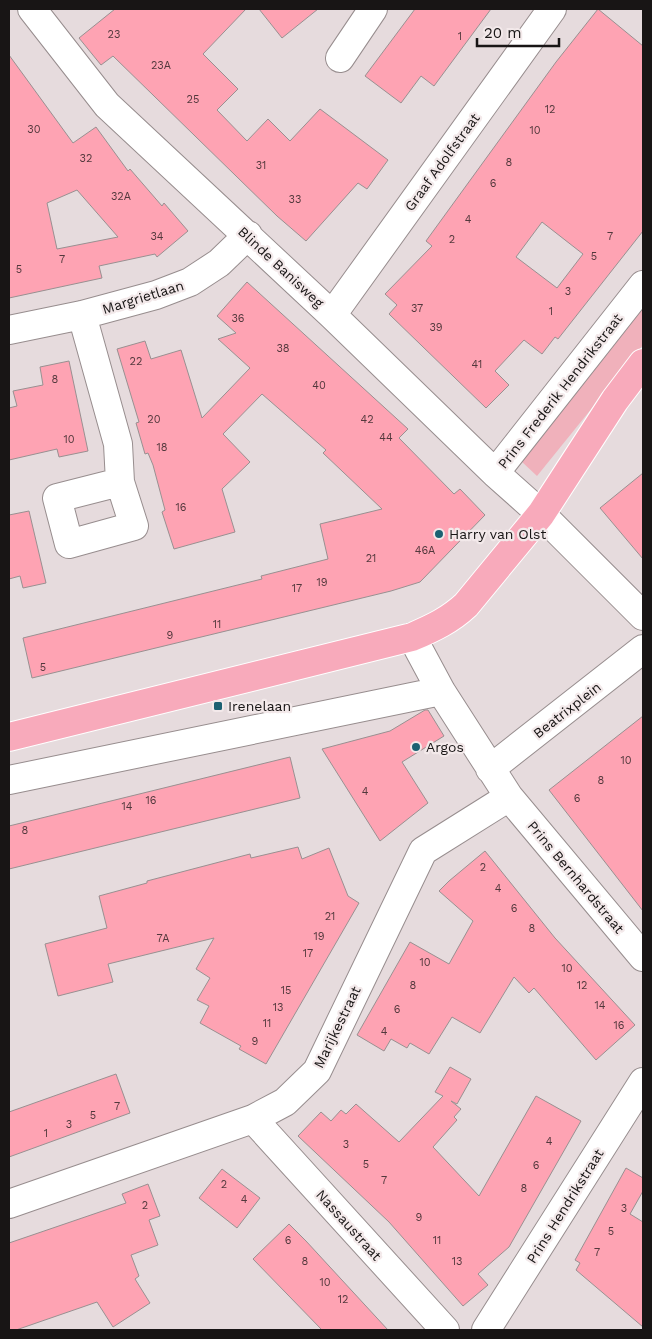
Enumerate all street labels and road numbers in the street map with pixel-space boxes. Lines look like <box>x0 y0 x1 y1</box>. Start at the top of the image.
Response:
street label: Graaf Adolfstraat <box>401 110 483 214</box>
street label: Blinde Banisweg <box>235 223 327 311</box>
street label: Margrietlaan <box>100 277 186 317</box>
street label: Prins Frederik Hendrikstraat <box>495 310 626 472</box>
street label: Beatrixplein <box>530 679 604 741</box>
street label: Prins Bernhardstraat <box>524 818 628 936</box>
street label: Marijkestraat <box>310 983 364 1070</box>
street label: Prins Hendrikstraat <box>523 1146 607 1266</box>
street label: Nassaustraat <box>313 1186 385 1264</box>

